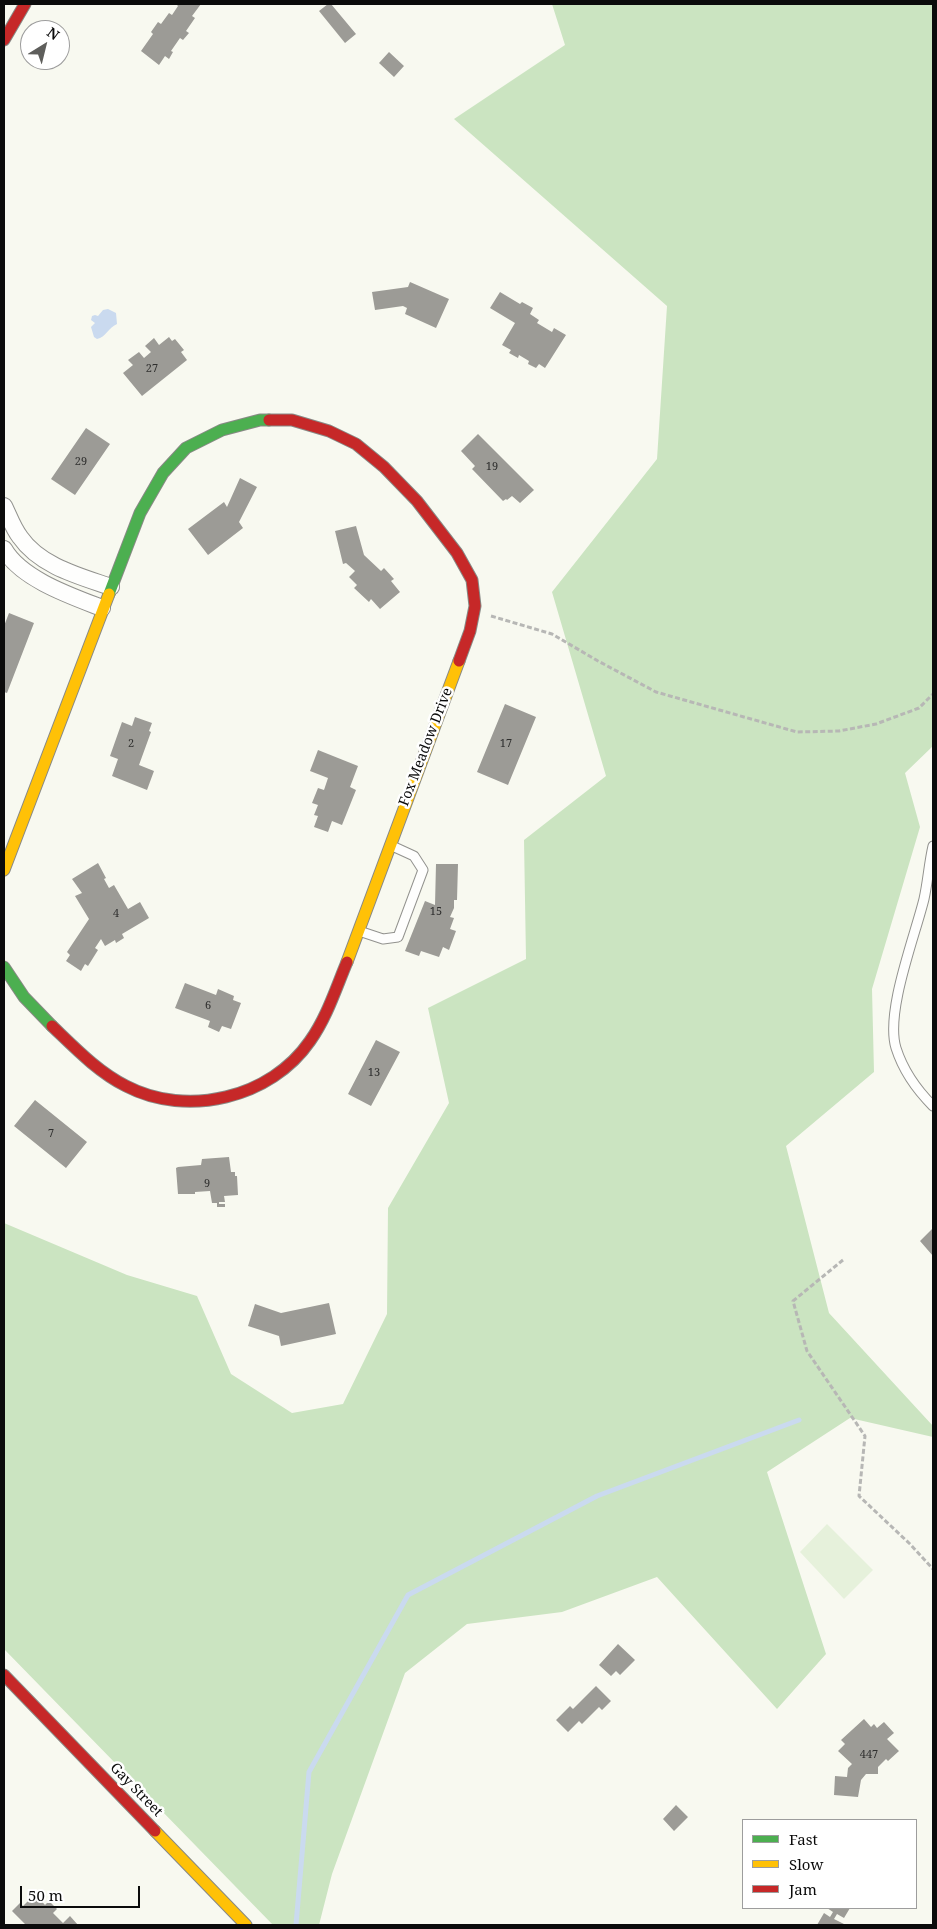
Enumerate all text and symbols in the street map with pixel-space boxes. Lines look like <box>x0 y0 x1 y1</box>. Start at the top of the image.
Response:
north arrow <box>20 20 70 70</box>
text: N <box>43 22 64 44</box>
house number: 27 <box>146 362 158 376</box>
house number: 29 <box>75 455 87 469</box>
house number: 19 <box>486 460 498 474</box>
street label: Fox Meadow Drive <box>396 686 456 808</box>
house number: 2 <box>128 737 134 751</box>
house number: 17 <box>500 737 512 751</box>
house number: 15 <box>430 905 442 919</box>
house number: 4 <box>113 907 119 921</box>
house number: 6 <box>205 999 211 1013</box>
house number: 13 <box>368 1066 380 1080</box>
house number: 7 <box>48 1127 54 1141</box>
house number: 9 <box>204 1177 210 1191</box>
house number: 447 <box>860 1748 878 1762</box>
street label: Gay Street <box>106 1760 166 1820</box>
legend <box>742 1819 917 1909</box>
text: Fast <box>789 1829 818 1849</box>
text: Slow <box>789 1854 823 1874</box>
scale bar <box>22 1876 142 1908</box>
text: Jam <box>789 1879 817 1899</box>
text: 50 m <box>28 1885 63 1905</box>

